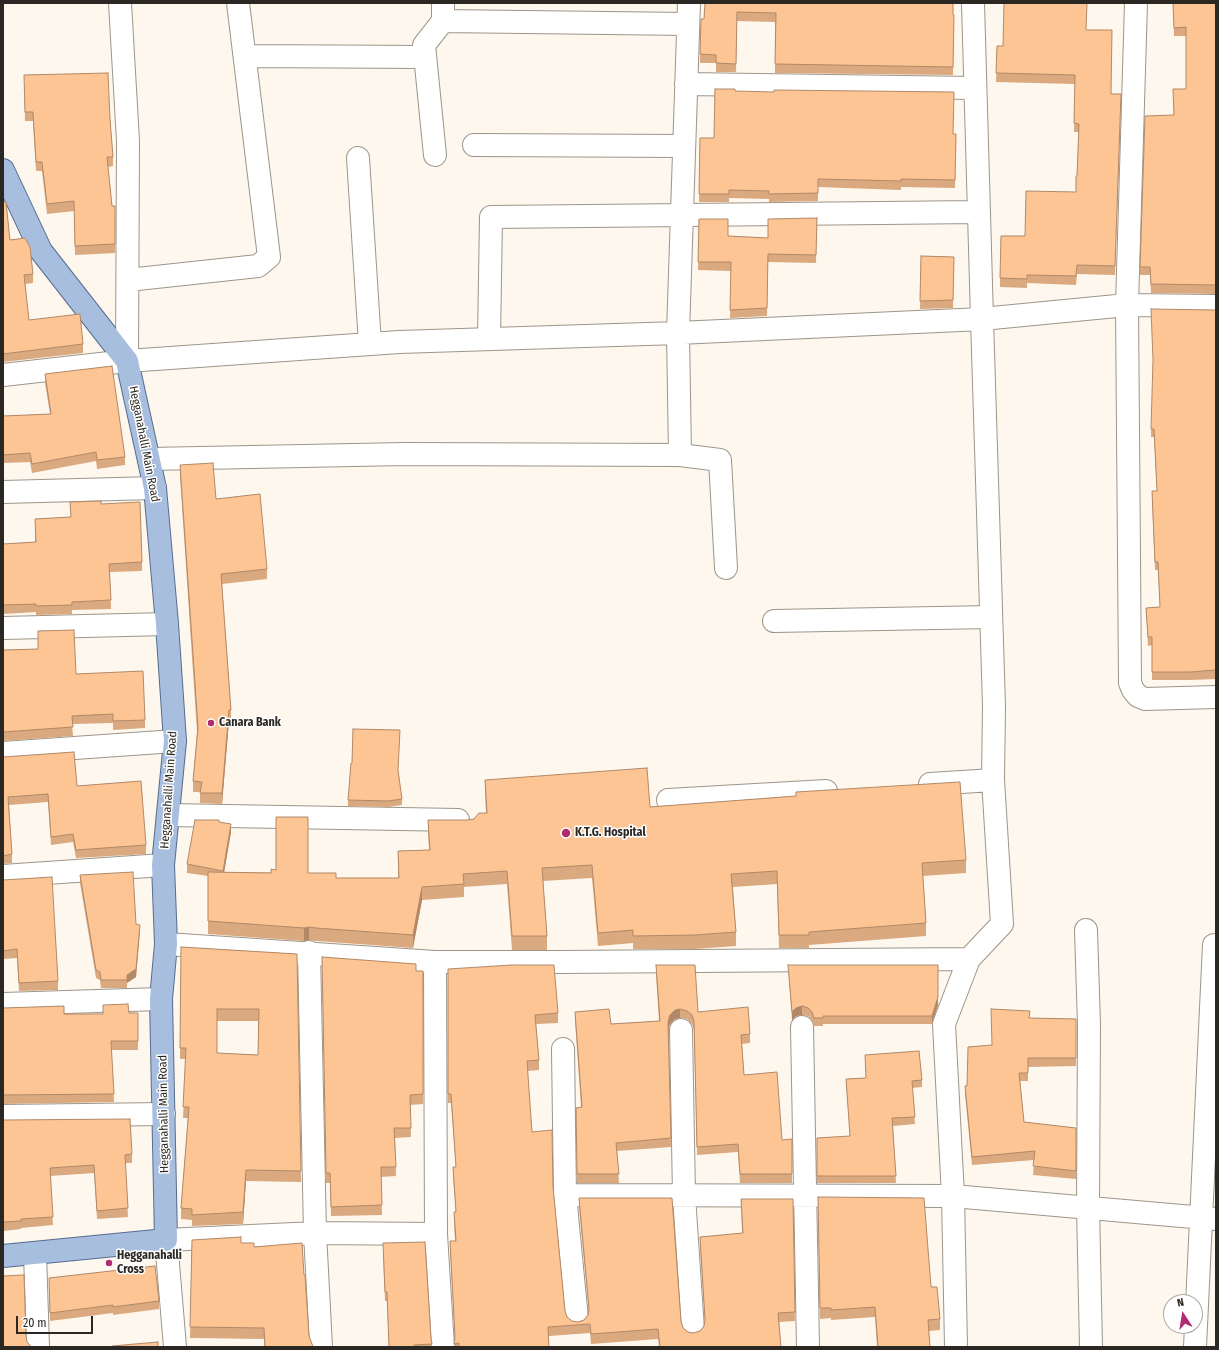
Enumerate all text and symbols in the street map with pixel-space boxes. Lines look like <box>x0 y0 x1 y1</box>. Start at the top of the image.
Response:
street label: Hegganahalli Main Road <box>126 385 162 503</box>
place label: Canara Bank <box>219 716 281 730</box>
marker: Canara Bank <box>206 718 216 728</box>
street label: Hegganahalli Main Road <box>158 731 180 849</box>
place label: K.T.G. Hospital <box>575 826 646 840</box>
marker: K.T.G. Hospital <box>560 827 572 839</box>
street label: Hegganahalli Main Road <box>156 1055 172 1173</box>
place label: Hegganahalli Cross <box>117 1249 182 1277</box>
marker: Hegganahalli Cross <box>104 1258 114 1268</box>
north arrow <box>1163 1294 1203 1334</box>
text: N <box>1176 1296 1185 1310</box>
scale bar <box>18 1308 95 1334</box>
text: 20 m <box>23 1316 47 1330</box>

